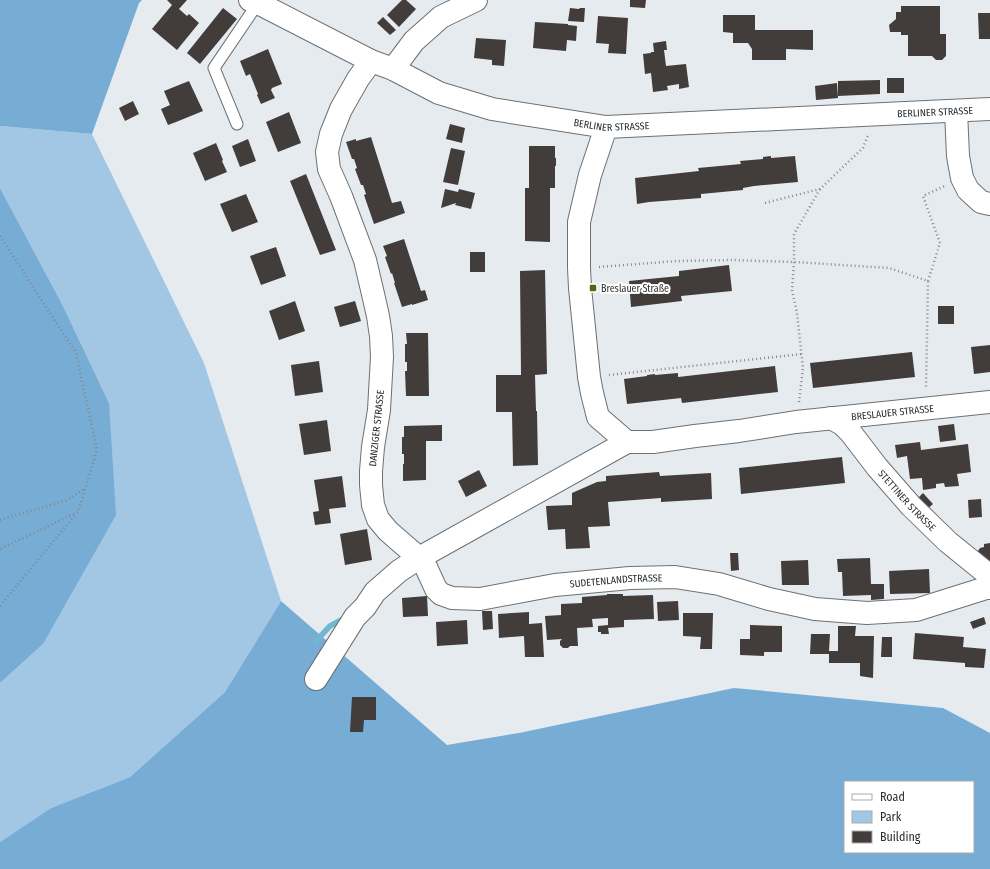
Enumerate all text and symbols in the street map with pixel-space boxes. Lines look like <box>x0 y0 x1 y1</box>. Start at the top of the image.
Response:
street label: BERLINER STRASSE <box>897 105 974 120</box>
street label: BERLINER STRASSE <box>573 117 650 134</box>
marker: Breslauer Straße <box>588 283 598 293</box>
place label: Breslauer Straße <box>601 283 669 295</box>
street label: DANZIGER STRASSE <box>367 389 387 467</box>
street label: BRESLAUER STRASSE <box>851 403 935 423</box>
street label: STETTINER STRASSE <box>875 468 938 534</box>
street label: SUDETENLANDSTRASSE <box>569 572 663 591</box>
legend <box>844 781 974 853</box>
text: Road <box>880 790 905 804</box>
text: Park <box>880 810 902 824</box>
text: Building <box>880 830 921 844</box>

